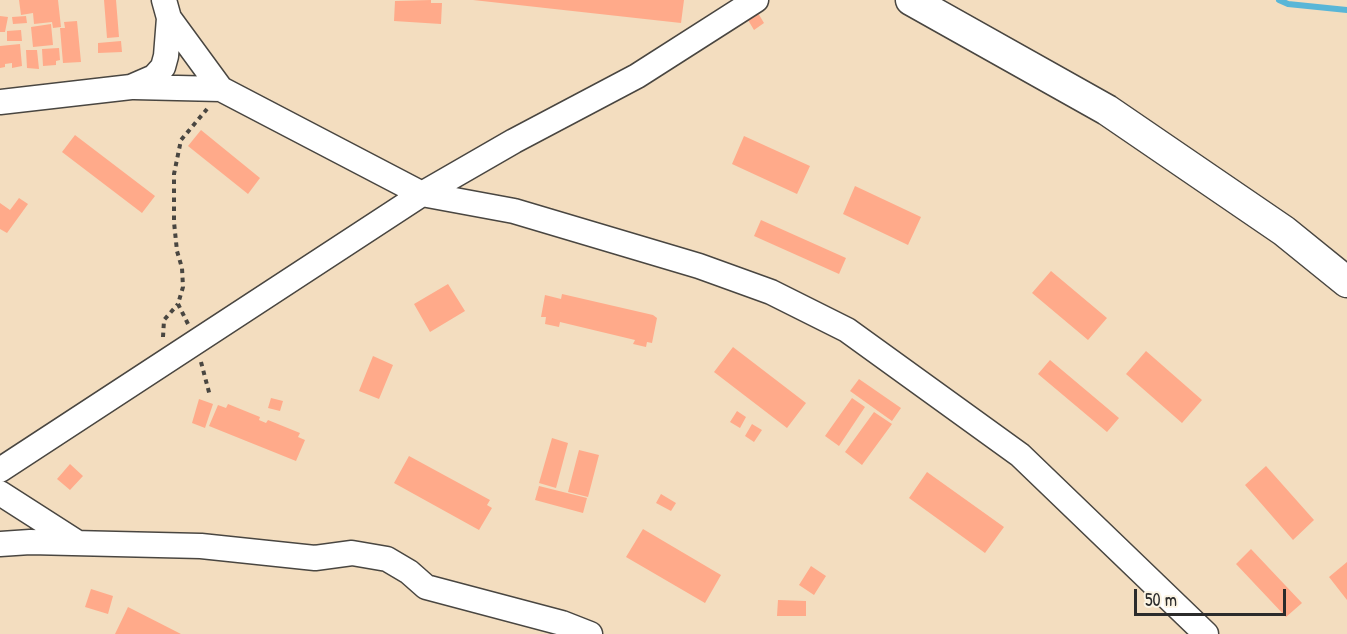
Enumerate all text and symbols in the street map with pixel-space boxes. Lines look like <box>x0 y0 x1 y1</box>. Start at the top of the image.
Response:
scale bar <box>1137 577 1288 615</box>
text: 50 m <box>1145 587 1177 612</box>

